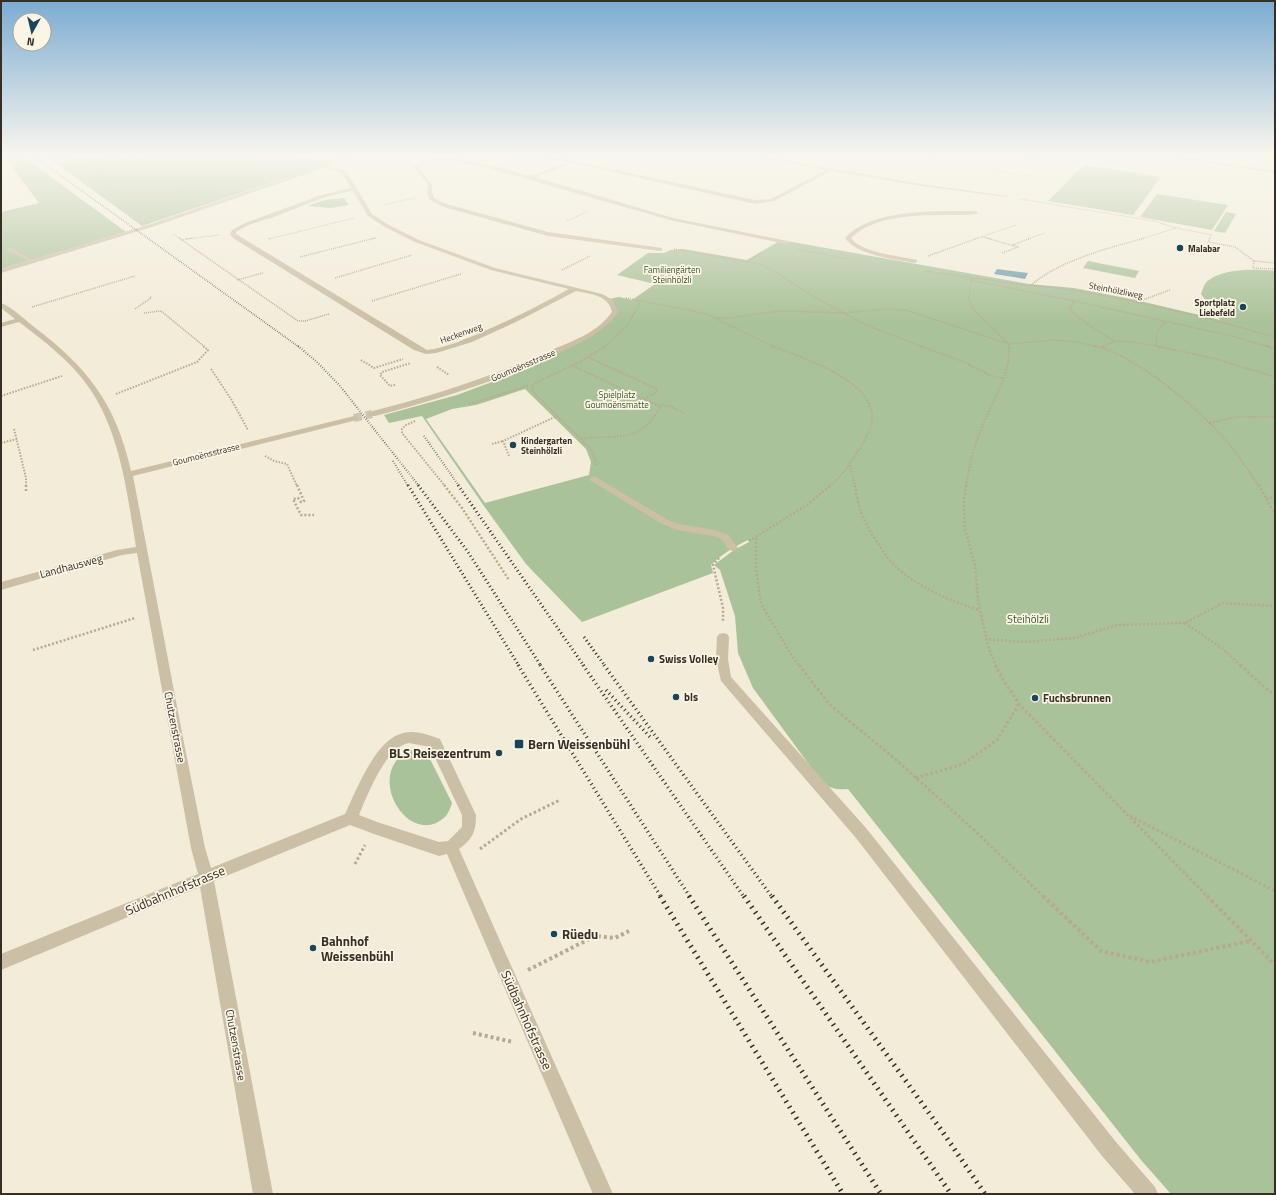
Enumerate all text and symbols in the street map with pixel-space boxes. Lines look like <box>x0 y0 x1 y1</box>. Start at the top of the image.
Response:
north arrow <box>12 12 52 52</box>
text: N <box>26 33 35 50</box>
place label: Malabar <box>1188 242 1221 255</box>
marker: Malabar <box>1175 243 1185 253</box>
park label: Familiengärten Steinhölzli <box>644 263 700 286</box>
street label: Steinhölzliweg <box>1088 278 1145 302</box>
place label: Sportplatz Liebefeld <box>1195 296 1235 319</box>
marker: Sportplatz Liebefeld <box>1238 302 1248 312</box>
street label: Heckenweg <box>438 319 484 347</box>
street label: Goumoënsstrasse <box>489 345 558 384</box>
park label: Spielplatz Goumoënsmatte <box>585 388 649 411</box>
place label: Kindergarten Steinhölzli <box>521 434 572 457</box>
street label: Goumoënsstrasse <box>171 439 241 469</box>
marker: Kindergarten Steinhölzli <box>508 440 518 450</box>
street label: Landhausweg <box>38 550 104 582</box>
park label: Steihölzli <box>1007 611 1049 627</box>
place label: Swiss Volley <box>659 651 719 667</box>
marker: Swiss Volley <box>646 654 656 664</box>
place label: bls <box>684 689 698 705</box>
street label: Chutzenstrasse <box>160 690 190 764</box>
place label: Fuchsbrunnen <box>1043 690 1111 706</box>
marker: bls <box>671 692 681 702</box>
marker: Fuchsbrunnen <box>1030 693 1040 703</box>
place label: Bern Weissenbühl <box>528 734 630 754</box>
marker: Bern Weissenbühl <box>513 738 525 750</box>
place label: BLS Reisezentrum <box>389 743 491 763</box>
marker: BLS Reisezentrum <box>494 748 504 758</box>
street label: Südbahnhofstrasse <box>122 860 228 920</box>
place label: Rüedu <box>562 924 598 944</box>
marker: Rüedu <box>549 929 559 939</box>
place label: Bahnhof Weissenbühl <box>321 931 394 966</box>
marker: Bahnhof Weissenbühl <box>308 943 318 953</box>
street label: Südbahnhofstrasse <box>496 967 558 1073</box>
street label: Chutzenstrasse <box>222 1008 250 1082</box>

